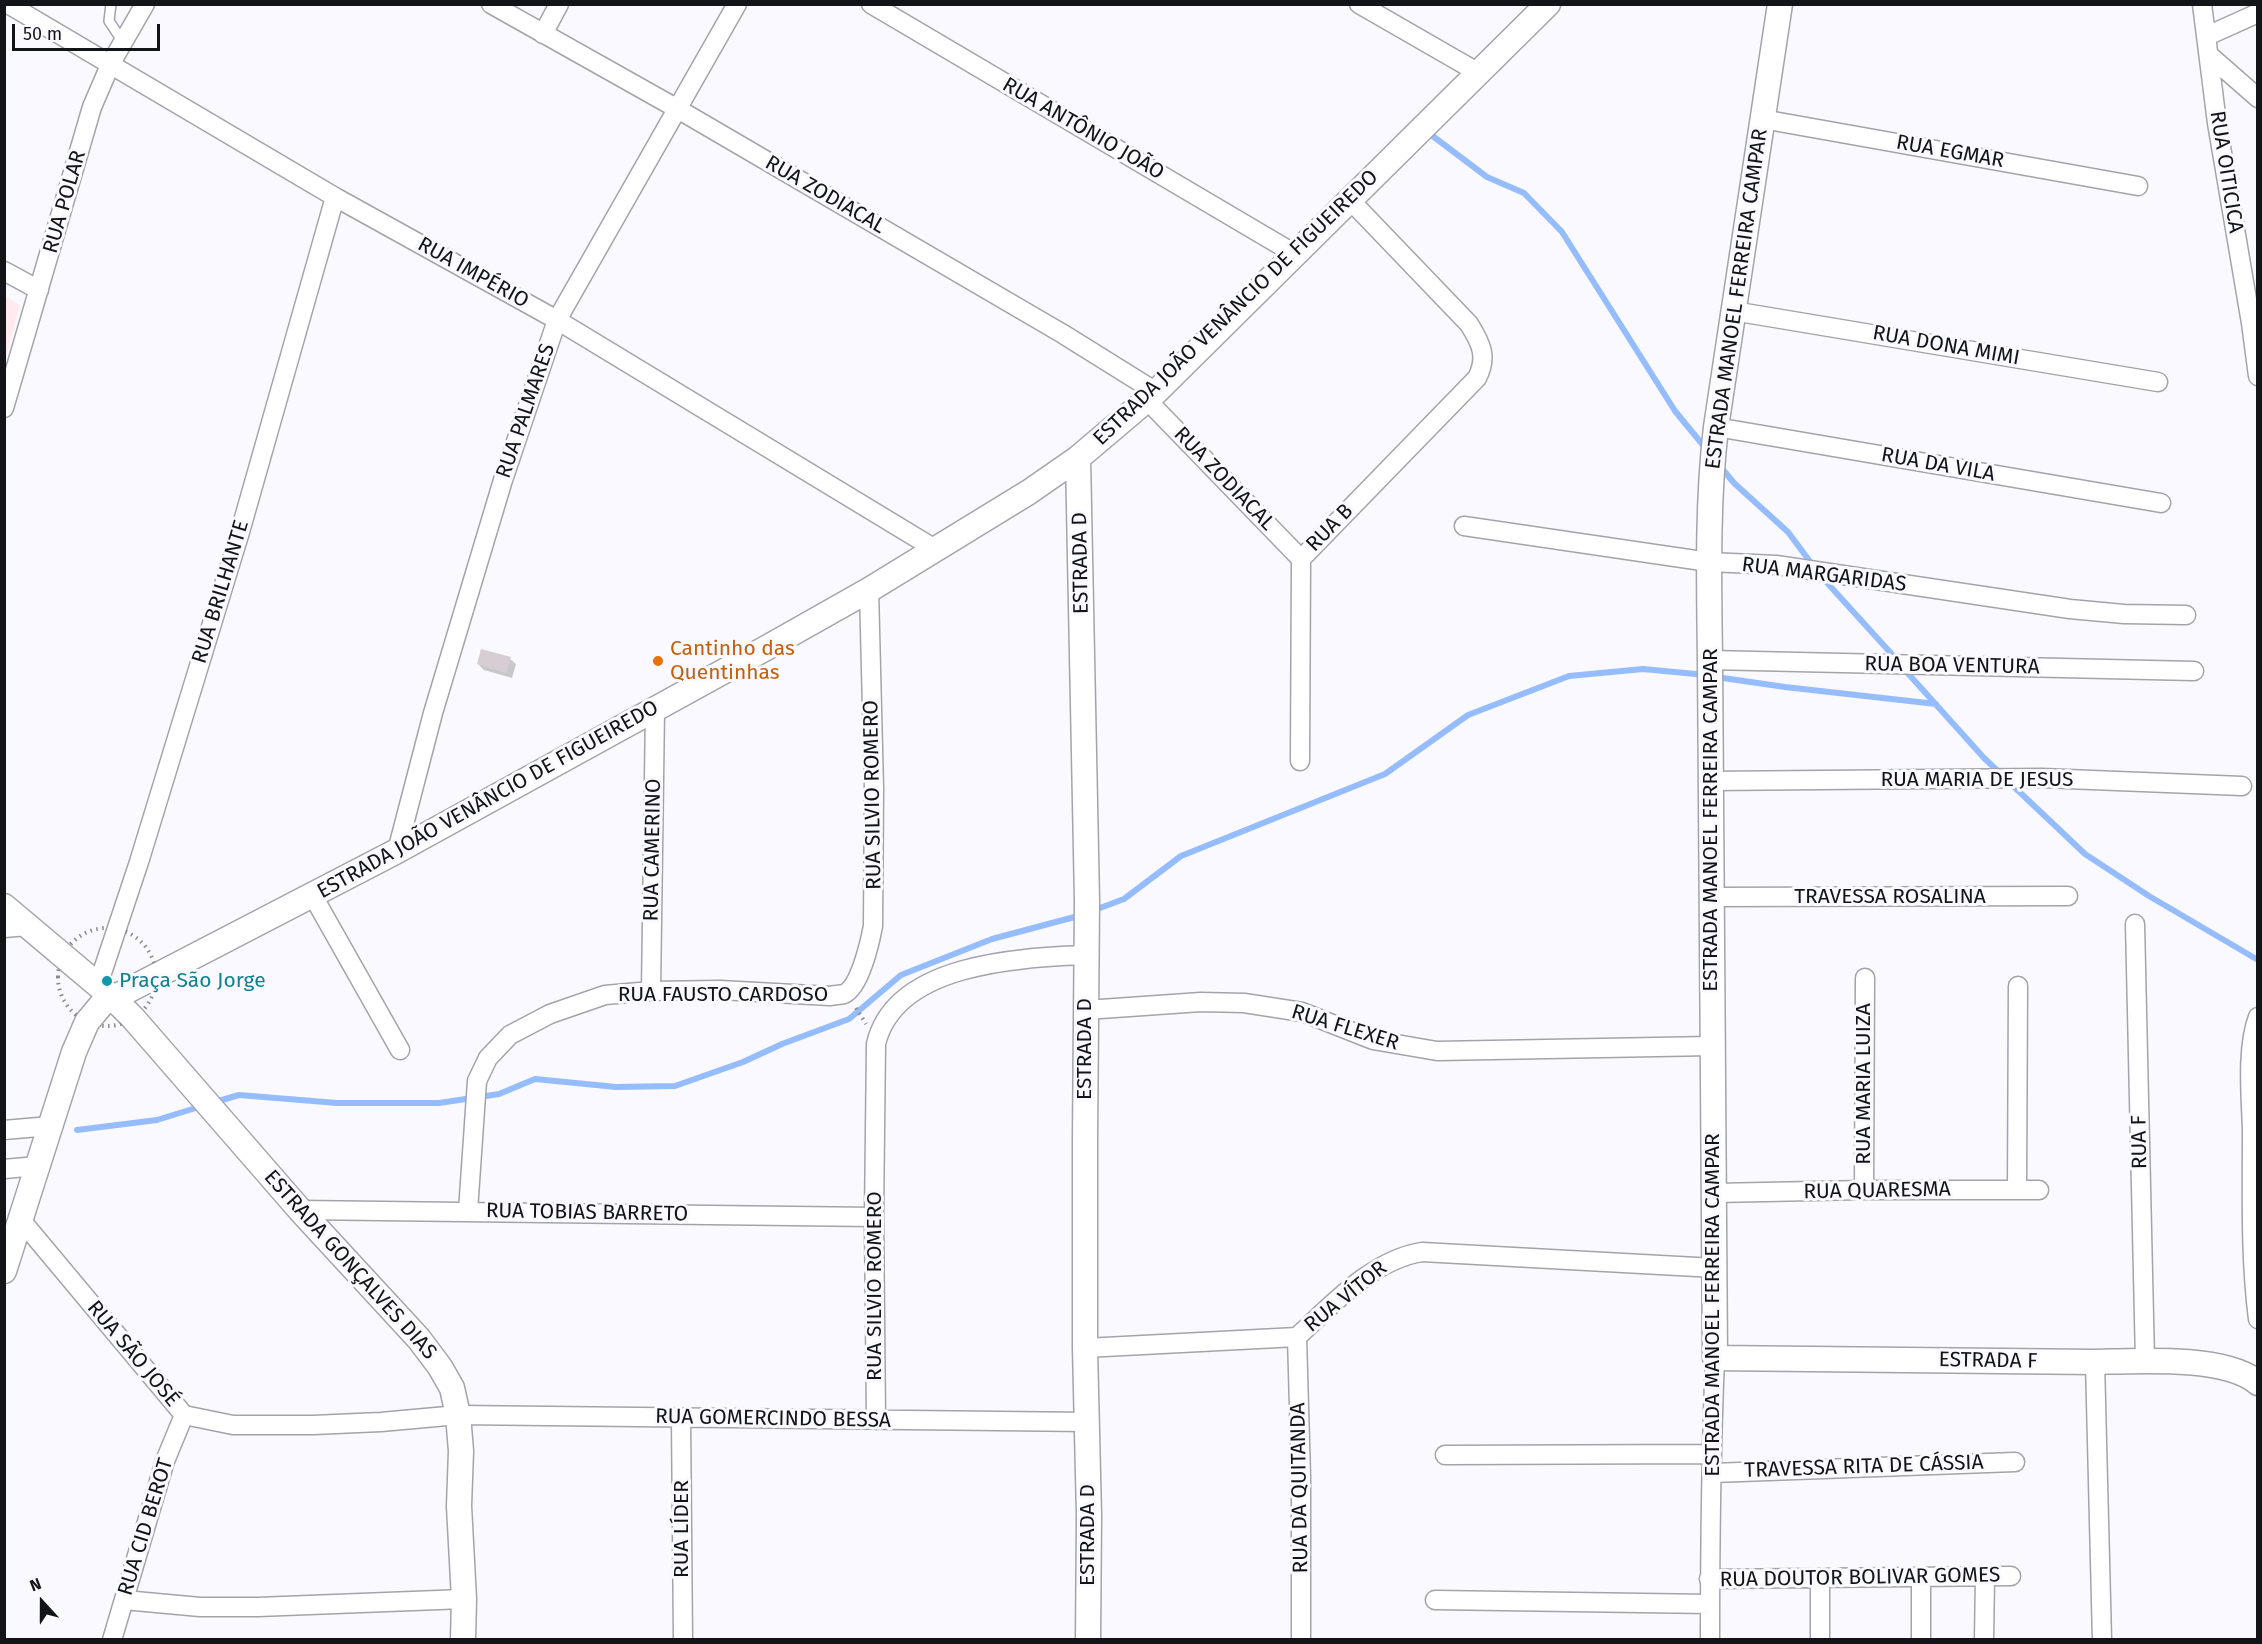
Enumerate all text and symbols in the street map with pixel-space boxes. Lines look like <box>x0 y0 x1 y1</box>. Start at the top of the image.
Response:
scale bar <box>15 12 164 50</box>
text: 50 m <box>23 23 62 45</box>
street label: RUA ANTÔNIO JOÃO <box>998 72 1168 186</box>
street label: RUA OITICICA <box>2204 109 2248 235</box>
street label: ESTRADA MANOEL FERREIRA CAMPAR <box>1701 127 1773 471</box>
street label: RUA EGMAR <box>1894 130 2006 174</box>
street label: RUA POLAR <box>38 148 92 256</box>
street label: RUA ZODIACAL <box>760 150 890 240</box>
street label: ESTRADA JOÃO VENÂNCIO DE FIGUEIREDO <box>1088 165 1384 451</box>
street label: RUA IMPÉRIO <box>413 232 533 314</box>
street label: RUA DONA MIMI <box>1870 321 2022 371</box>
street label: RUA PALMARES <box>491 340 561 482</box>
street label: RUA ZODIACAL <box>1168 422 1280 536</box>
street label: RUA DA VILA <box>1879 443 1997 487</box>
street label: RUA B <box>1301 499 1359 557</box>
street label: ESTRADA D <box>1068 512 1094 614</box>
street label: RUA BRILHANTE <box>187 517 255 667</box>
street label: RUA MARGARIDAS <box>1740 552 1908 598</box>
place label: Cantinho das Quentinhas <box>670 636 795 686</box>
street label: ESTRADA MANOEL FERREIRA CAMPAR <box>1698 648 1724 992</box>
street label: RUA BOA VENTURA <box>1864 652 2040 680</box>
marker: Cantinho das Quentinhas <box>651 654 665 668</box>
street label: ESTRADA JOÃO VENÂNCIO DE FIGUEIREDO <box>313 695 663 905</box>
street label: RUA SILVIO ROMERO <box>859 700 887 890</box>
street label: RUA MARIA DE JESUS <box>1880 767 2074 793</box>
street label: RUA CAMERINO <box>639 778 667 922</box>
street label: TRAVESSA ROSALINA <box>1794 884 1986 910</box>
place label: Praça São Jorge <box>119 968 266 994</box>
marker: Praça São Jorge <box>100 974 114 988</box>
street label: RUA FAUSTO CARDOSO <box>618 982 828 1008</box>
street label: ESTRADA D <box>1072 998 1098 1100</box>
street label: RUA FLEXER <box>1288 1000 1402 1056</box>
street label: RUA MARIA LUIZA <box>1851 1003 1877 1165</box>
street label: RUA F <box>2127 1115 2153 1169</box>
street label: ESTRADA MANOEL FERREIRA CAMPAR <box>1700 1133 1726 1477</box>
street label: ESTRADA GONÇALVES DIAS <box>258 1165 442 1365</box>
street label: RUA QUARESMA <box>1803 1177 1951 1205</box>
street label: RUA SILVIO ROMERO <box>862 1191 888 1381</box>
street label: RUA TOBIAS BARRETO <box>486 1199 688 1227</box>
street label: RUA VÍTOR <box>1300 1256 1392 1338</box>
street label: RUA SÃO JOSÉ <box>81 1296 185 1412</box>
street label: ESTRADA F <box>1938 1348 2038 1374</box>
street label: RUA DA QUITANDA <box>1286 1402 1314 1574</box>
street label: RUA GOMERCINDO BESSA <box>655 1404 891 1434</box>
street label: TRAVESSA RITA DE CÁSSIA <box>1744 1450 1984 1484</box>
street label: RUA CID BEROT <box>113 1455 179 1599</box>
street label: RUA LÍDER <box>669 1480 695 1578</box>
street label: ESTRADA D <box>1075 1484 1101 1586</box>
street label: RUA DOUTOR BOLIVAR GOMES <box>1719 1563 2001 1593</box>
north arrow <box>12 1572 72 1632</box>
text: N <box>27 1574 44 1596</box>

